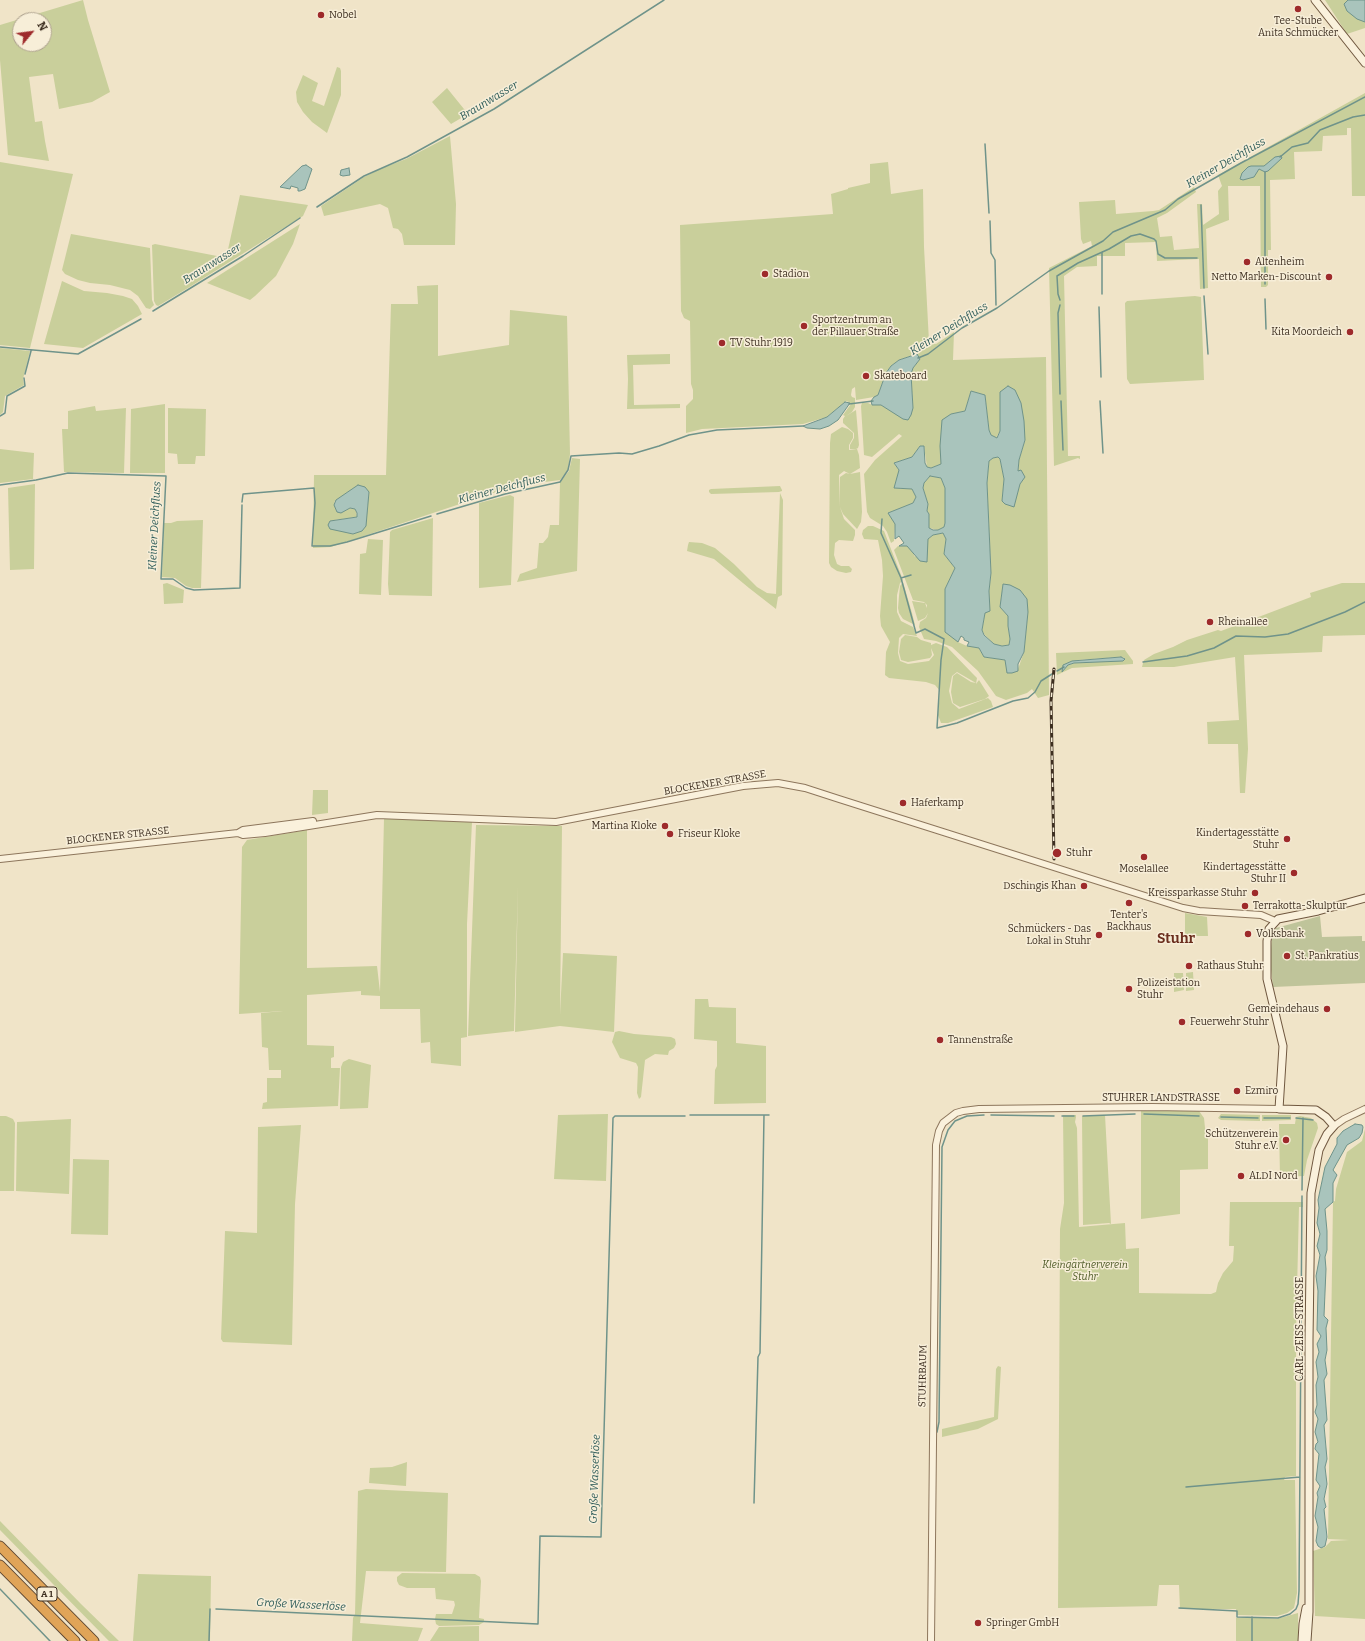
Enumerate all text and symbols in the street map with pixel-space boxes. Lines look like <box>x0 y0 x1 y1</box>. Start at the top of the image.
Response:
marker: Tee-Stube Anita Schmücker <box>1293 4 1303 14</box>
place label: Nobel <box>329 9 357 21</box>
marker: Nobel <box>316 10 326 20</box>
north arrow <box>12 12 52 52</box>
place label: Tee-Stube Anita Schmücker <box>1258 15 1338 38</box>
text: N <box>34 20 50 33</box>
water label: Braunwasser <box>457 78 521 124</box>
water label: Kleiner Deichfluss <box>1184 135 1268 191</box>
water label: Braunwasser <box>181 241 243 287</box>
place label: Altenheim <box>1255 256 1304 268</box>
marker: Altenheim <box>1242 257 1252 267</box>
place label: Stadion <box>773 268 809 280</box>
marker: Stadion <box>760 269 770 279</box>
place label: Netto Marken-Discount <box>1211 271 1321 283</box>
marker: Netto Marken-Discount <box>1324 272 1334 282</box>
water label: Kleiner Deichfluss <box>908 300 990 358</box>
place label: Sportzentrum an der Pillauer Straße <box>812 314 899 338</box>
marker: Sportzentrum an der Pillauer Straße <box>799 321 809 331</box>
place label: Kita Moordeich <box>1271 326 1342 338</box>
marker: Kita Moordeich <box>1345 327 1355 337</box>
place label: TV Stuhr 1919 <box>730 337 793 349</box>
marker: TV Stuhr 1919 <box>717 338 727 348</box>
place label: Skateboard <box>874 370 927 382</box>
marker: Skateboard <box>861 371 871 381</box>
water label: Kleiner Deichfluss <box>457 471 547 507</box>
water label: Kleiner Deichfluss <box>146 481 164 571</box>
place label: Rheinallee <box>1218 616 1268 628</box>
marker: Rheinallee <box>1205 617 1215 627</box>
street label: BLOCKENER STRASSE <box>663 768 767 798</box>
place label: Haferkamp <box>911 797 964 809</box>
marker: Haferkamp <box>898 798 908 808</box>
place label: Martina Kloke <box>591 820 657 832</box>
marker: Martina Kloke <box>660 821 670 831</box>
street label: BLOCKENER STRASSE <box>66 825 170 847</box>
place label: Kindertagesstätte Stuhr <box>1196 827 1279 850</box>
place label: Friseur Kloke <box>678 828 740 840</box>
marker: Friseur Kloke <box>665 829 675 839</box>
marker: Kindertagesstätte Stuhr <box>1282 834 1292 844</box>
marker: Stuhr <box>1051 847 1063 859</box>
place label: Stuhr <box>1066 847 1092 859</box>
marker: Moselallee <box>1139 852 1149 862</box>
place label: Kindertagesstätte Stuhr II <box>1203 861 1286 884</box>
place label: Moselallee <box>1119 863 1169 875</box>
marker: Kindertagesstätte Stuhr II <box>1289 868 1299 878</box>
place label: Dschingis Khan <box>1003 880 1076 892</box>
marker: Dschingis Khan <box>1079 881 1089 891</box>
place label: Kreissparkasse Stuhr <box>1148 887 1247 899</box>
marker: Kreissparkasse Stuhr <box>1250 888 1260 898</box>
marker: Tenter's Backhaus <box>1124 898 1134 908</box>
place label: Terrakotta-Skulptur <box>1253 900 1347 912</box>
marker: Terrakotta-Skulptur <box>1240 901 1250 911</box>
place label: Tenter's Backhaus <box>1107 909 1151 932</box>
place label: Schmückers - Das Lokal in Stuhr <box>1008 923 1091 946</box>
place label: Volksbank <box>1256 928 1304 940</box>
marker: Volksbank <box>1243 929 1253 939</box>
marker: Schmückers - Das Lokal in Stuhr <box>1094 930 1104 940</box>
district label: Stuhr <box>1157 931 1195 947</box>
place label: St. Pankratius <box>1295 950 1359 962</box>
marker: St. Pankratius <box>1282 951 1292 961</box>
place label: Rathaus Stuhr <box>1197 960 1263 972</box>
marker: Rathaus Stuhr <box>1184 961 1194 971</box>
place label: Polizeistation Stuhr <box>1137 977 1200 1000</box>
marker: Polizeistation Stuhr <box>1124 984 1134 994</box>
place label: Gemeindehaus <box>1248 1003 1319 1015</box>
marker: Gemeindehaus <box>1322 1004 1332 1014</box>
place label: Feuerwehr Stuhr <box>1190 1016 1269 1028</box>
marker: Feuerwehr Stuhr <box>1177 1017 1187 1027</box>
place label: Tannenstraße <box>948 1034 1013 1046</box>
marker: Tannenstraße <box>935 1035 945 1045</box>
place label: Ezmiro <box>1245 1085 1278 1097</box>
marker: Ezmiro <box>1232 1086 1242 1096</box>
street label: STUHRER LANDSTRASSE <box>1102 1092 1220 1104</box>
place label: Schützenverein Stuhr e.V. <box>1205 1128 1278 1152</box>
marker: Schützenverein Stuhr e.V. <box>1281 1135 1291 1145</box>
place label: ALDI Nord <box>1249 1170 1298 1182</box>
marker: ALDI Nord <box>1236 1171 1246 1181</box>
park label: Kleingärtnerverein Stuhr <box>1042 1259 1128 1282</box>
street label: CARL-ZEISS-STRASSE <box>1294 1277 1306 1381</box>
street label: STUHRBAUM <box>916 1345 930 1407</box>
water label: Große Wasserlöse <box>587 1434 603 1524</box>
road number: A 1 <box>37 1587 57 1601</box>
water label: Große Wasserlöse <box>256 1596 346 1614</box>
place label: Springer GmbH <box>986 1617 1059 1629</box>
marker: Springer GmbH <box>973 1618 983 1628</box>

